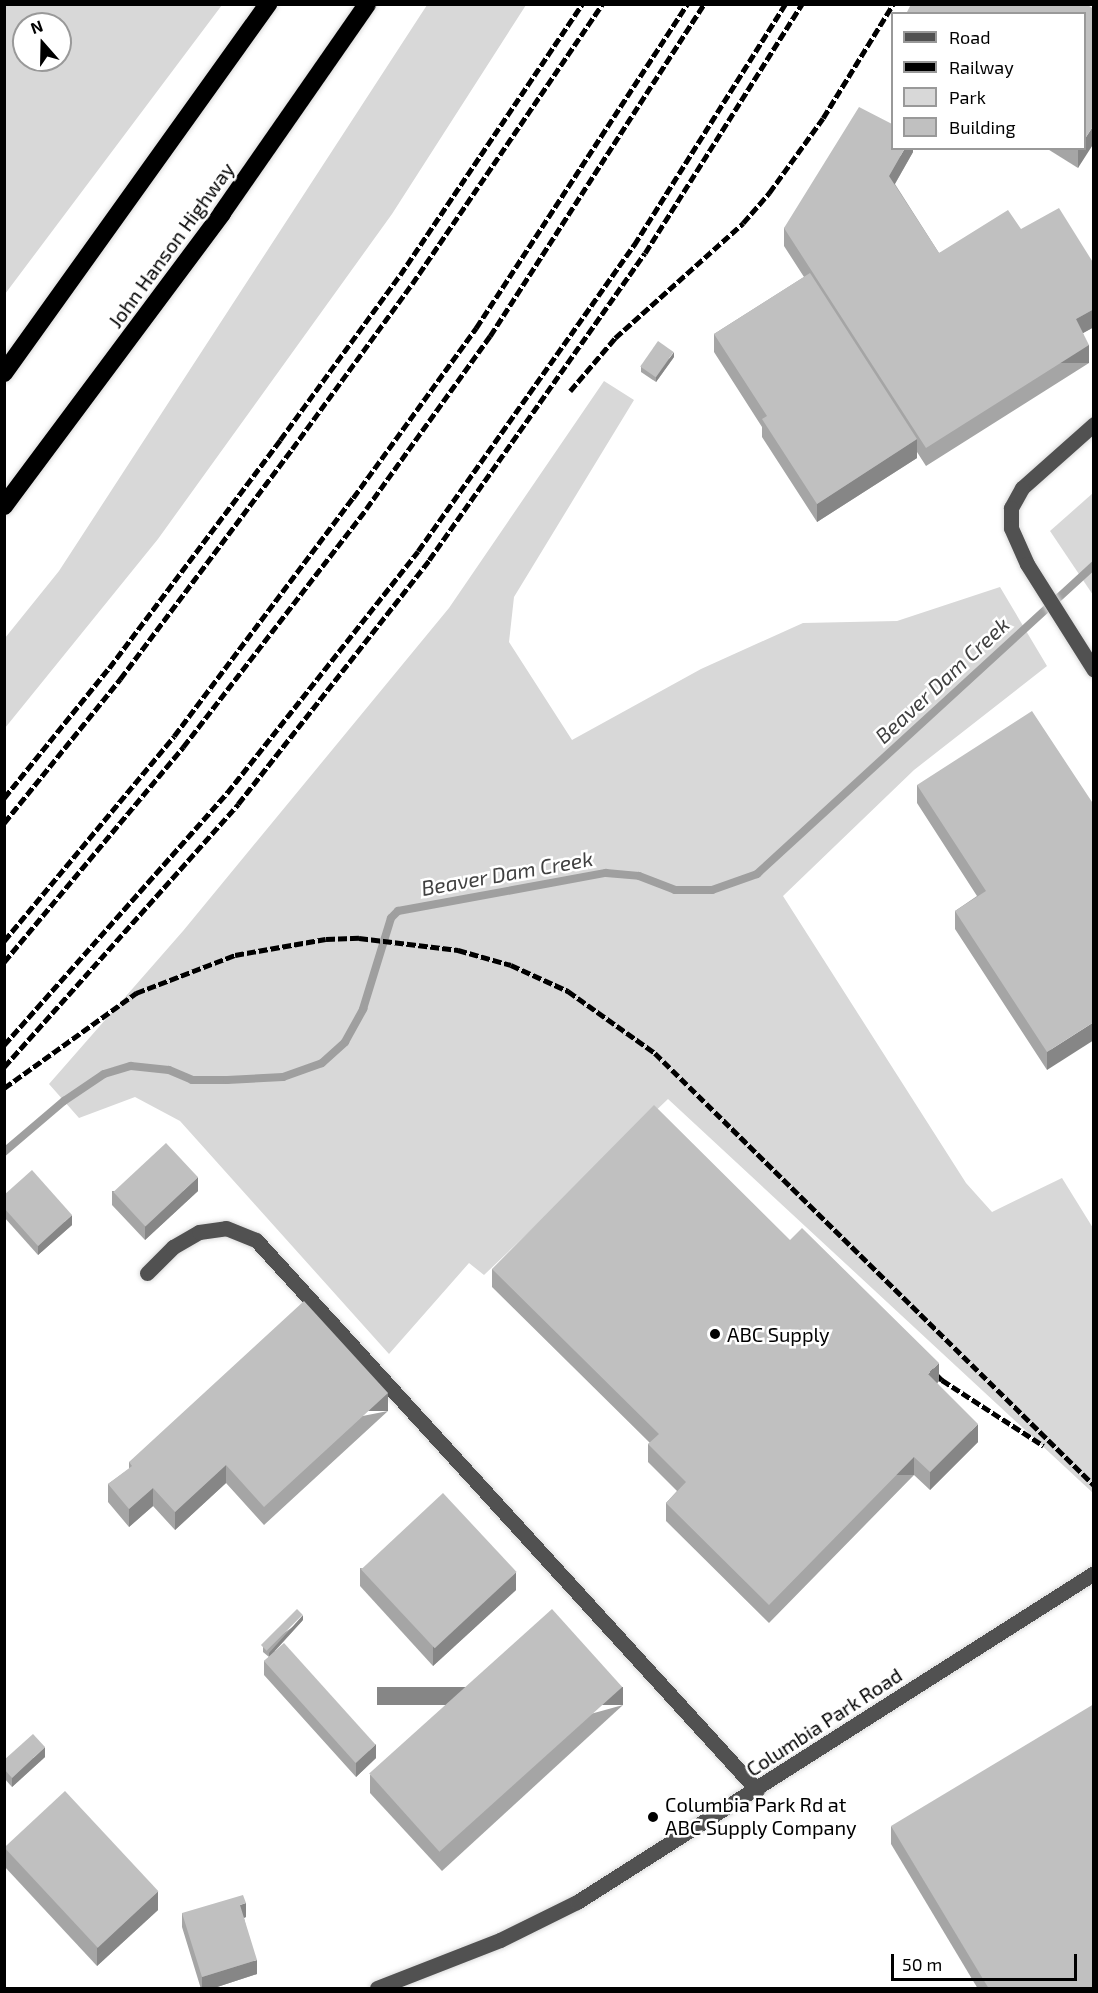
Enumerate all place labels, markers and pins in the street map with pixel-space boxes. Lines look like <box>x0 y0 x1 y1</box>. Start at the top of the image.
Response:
place label: ABC Supply <box>727 1322 830 1346</box>
marker: ABC Supply <box>708 1327 722 1341</box>
place label: Columbia Park Rd at ABC Supply Company <box>665 1793 857 1840</box>
marker: Columbia Park Rd at ABC Supply Company <box>646 1810 660 1824</box>

